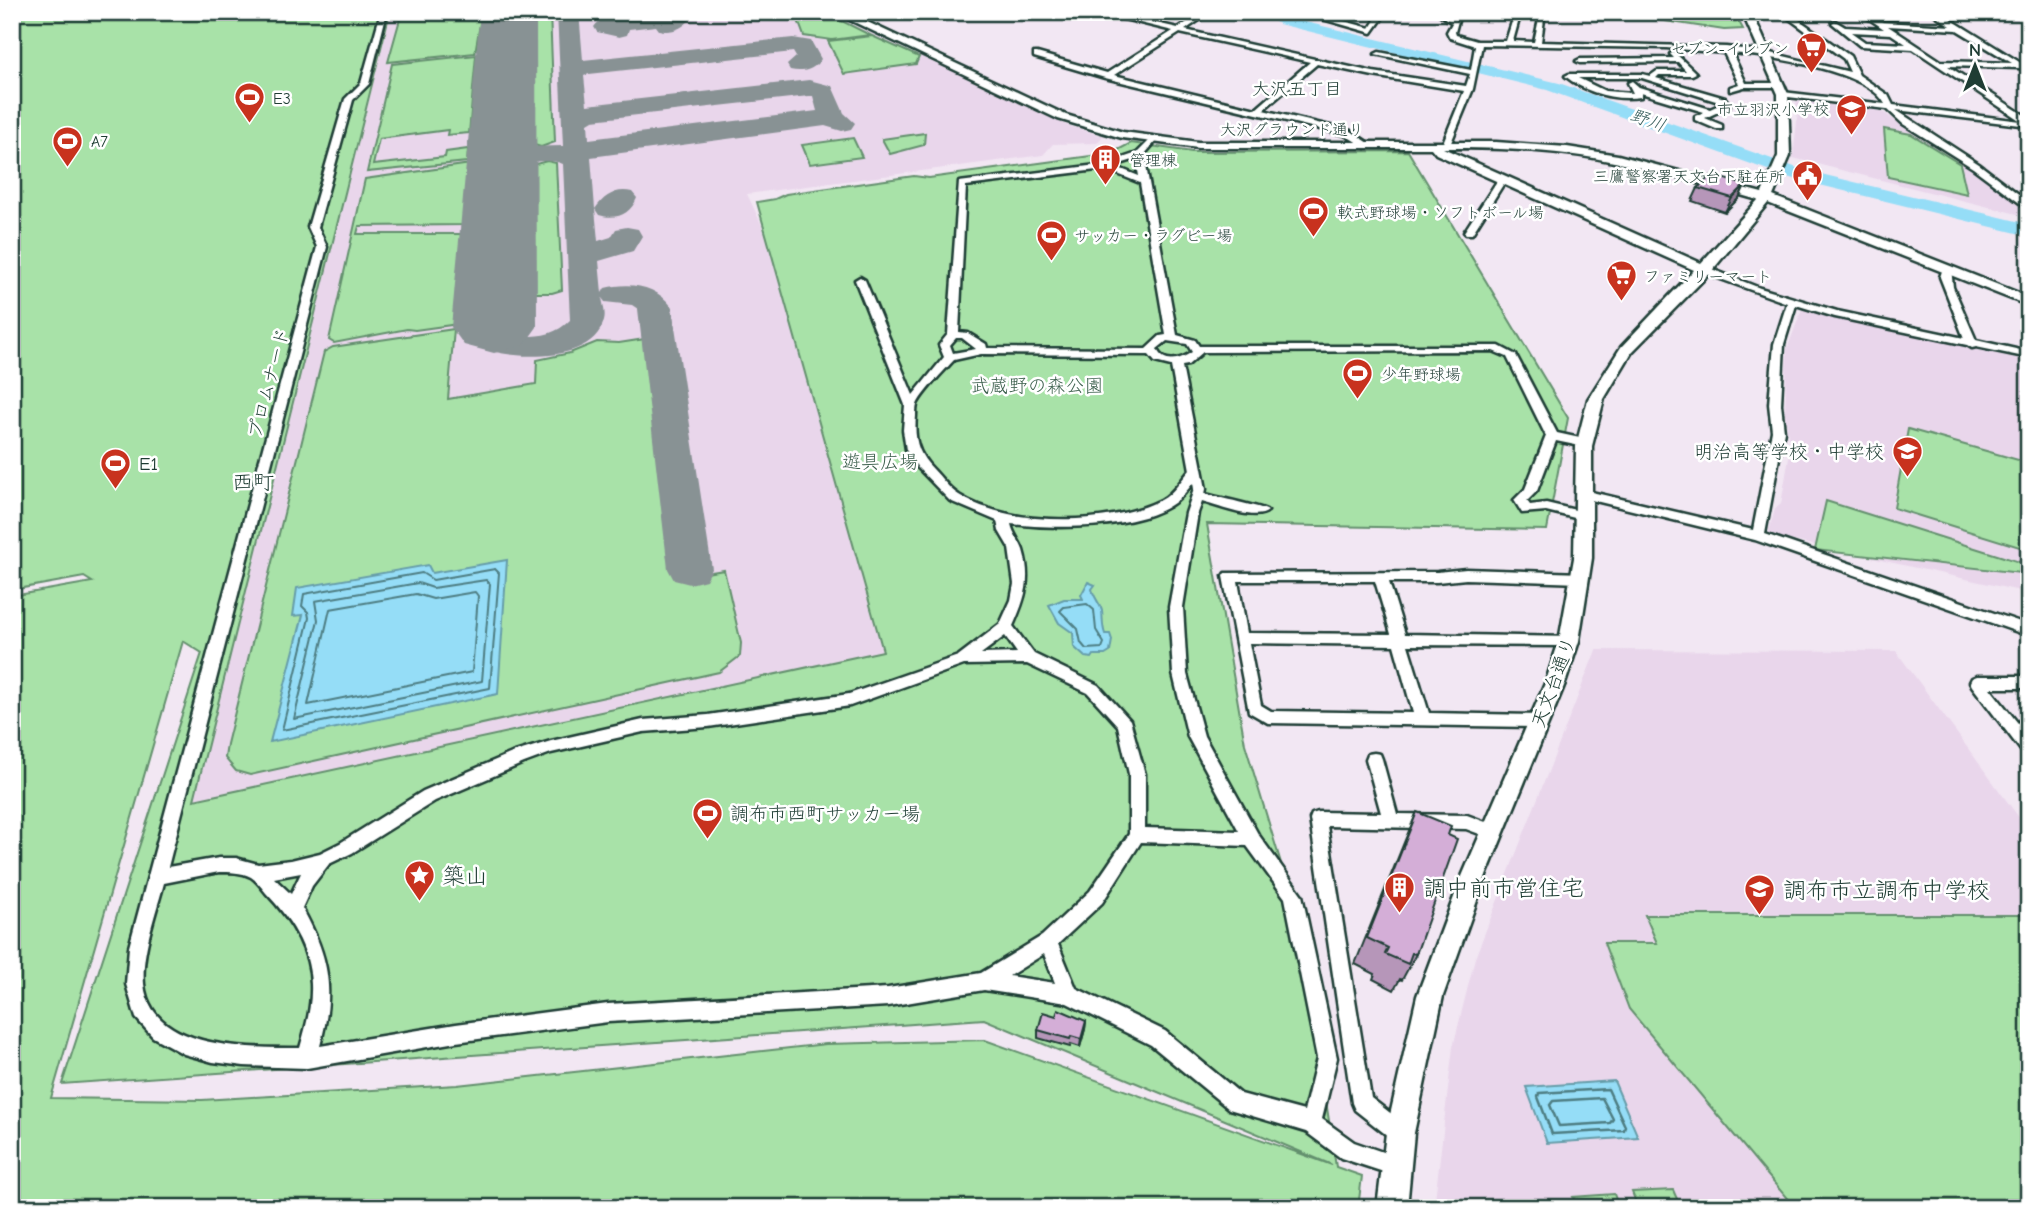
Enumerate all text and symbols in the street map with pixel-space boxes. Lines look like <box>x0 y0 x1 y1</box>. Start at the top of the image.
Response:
supermarket icon: セブン-イレブン <box>1795 31 1829 75</box>
north arrow <box>1940 32 2010 102</box>
text: N <box>1969 39 1981 61</box>
place label: セブン-イレブン <box>1671 40 1789 58</box>
district label: 大沢五丁目 <box>1252 79 1342 100</box>
sports icon: E3 <box>233 81 267 125</box>
place label: E3 <box>273 90 291 108</box>
school or university icon: 市立羽沢小学校 <box>1835 92 1869 136</box>
place label: 市立羽沢小学校 <box>1717 101 1829 119</box>
water label: 野川 <box>1627 104 1668 136</box>
street label: 大沢グラウンド通り <box>1220 121 1364 139</box>
sports icon: A7 <box>51 124 85 168</box>
place label: A7 <box>91 133 108 151</box>
building icon: 管理棟 <box>1089 143 1123 187</box>
place label: 管理棟 <box>1129 152 1177 170</box>
public building icon: 三鷹警察署天文台下駐在所 <box>1791 159 1825 203</box>
place label: 三鷹警察署天文台下駐在所 <box>1593 168 1785 186</box>
sports icon: 軟式野球場・ソフトボール場 <box>1297 195 1331 239</box>
place label: 軟式野球場・ソフトボール場 <box>1337 204 1544 222</box>
sports icon: サッカー・ラグビー場 <box>1034 218 1068 262</box>
place label: サッカー・ラグビー場 <box>1074 227 1233 245</box>
supermarket icon: ファミリーマート <box>1604 259 1638 303</box>
place label: ファミリーマート <box>1644 268 1772 286</box>
street label: プロムナード <box>244 325 294 441</box>
sports icon: 少年野球場 <box>1341 357 1375 401</box>
place label: 少年野球場 <box>1381 366 1461 384</box>
park label: 武蔵野の森公園 <box>970 375 1104 397</box>
school or university icon: 明治高等学校・中学校 <box>1890 434 1924 478</box>
place label: 明治高等学校・中学校 <box>1694 441 1884 463</box>
sports icon: E1 <box>99 446 133 490</box>
park label: 遊具広場 <box>842 451 918 473</box>
place label: E1 <box>139 453 158 475</box>
district label: 西町 <box>232 470 274 494</box>
street label: 天文台通り <box>1527 634 1581 731</box>
sports icon: 調布市西町サッカー場 <box>690 796 724 840</box>
place label: 調布市西町サッカー場 <box>730 803 920 825</box>
place icon: 築山 <box>402 859 436 903</box>
place label: 築山 <box>442 863 488 890</box>
building icon: 調中前市営住宅 <box>1383 871 1417 915</box>
school or university icon: 調布市立調布中学校 <box>1743 873 1777 917</box>
place label: 調中前市営住宅 <box>1423 875 1584 902</box>
place label: 調布市立調布中学校 <box>1783 877 1990 904</box>

